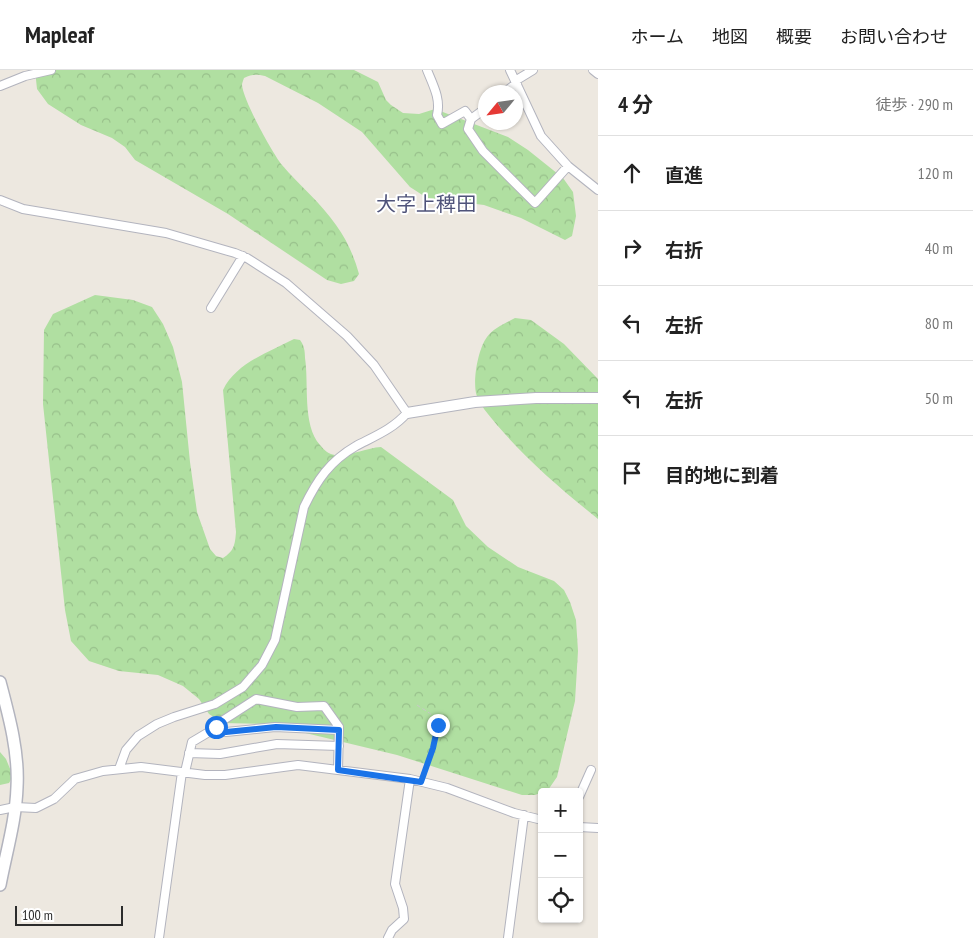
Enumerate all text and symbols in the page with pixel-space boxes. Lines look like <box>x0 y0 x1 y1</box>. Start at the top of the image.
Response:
text: Mapleaf <box>25 19 94 50</box>
text: ホーム <box>631 25 684 48</box>
text: 地図 <box>712 25 748 48</box>
text: 概要 <box>776 25 812 48</box>
text: お問い合わせ <box>840 25 948 48</box>
north arrow <box>478 85 523 130</box>
text: 4 分 <box>618 91 653 118</box>
text: 徒歩 · 290 m <box>875 94 953 114</box>
icon: ahead <box>618 159 646 187</box>
text: 直進 <box>665 163 703 187</box>
text: 120 m <box>918 163 953 183</box>
district label: 大字上稗田 <box>376 191 476 217</box>
icon: right <box>618 234 646 262</box>
text: 右折 <box>665 238 703 262</box>
text: 40 m <box>925 238 953 258</box>
icon: left <box>618 309 646 337</box>
text: 左折 <box>665 313 703 337</box>
text: 80 m <box>925 313 953 333</box>
icon: left <box>618 384 646 412</box>
text: 左折 <box>665 388 703 412</box>
text: 50 m <box>925 388 953 408</box>
icon: arrive <box>618 459 646 487</box>
text: 目的地に到着 <box>665 463 779 487</box>
route end <box>427 714 450 737</box>
route start <box>205 716 228 739</box>
map controls <box>538 788 583 923</box>
button: + <box>538 788 583 833</box>
button: − <box>538 833 583 878</box>
button: locate <box>538 878 583 923</box>
scale bar <box>15 903 122 926</box>
text: 100 m <box>22 906 53 924</box>

